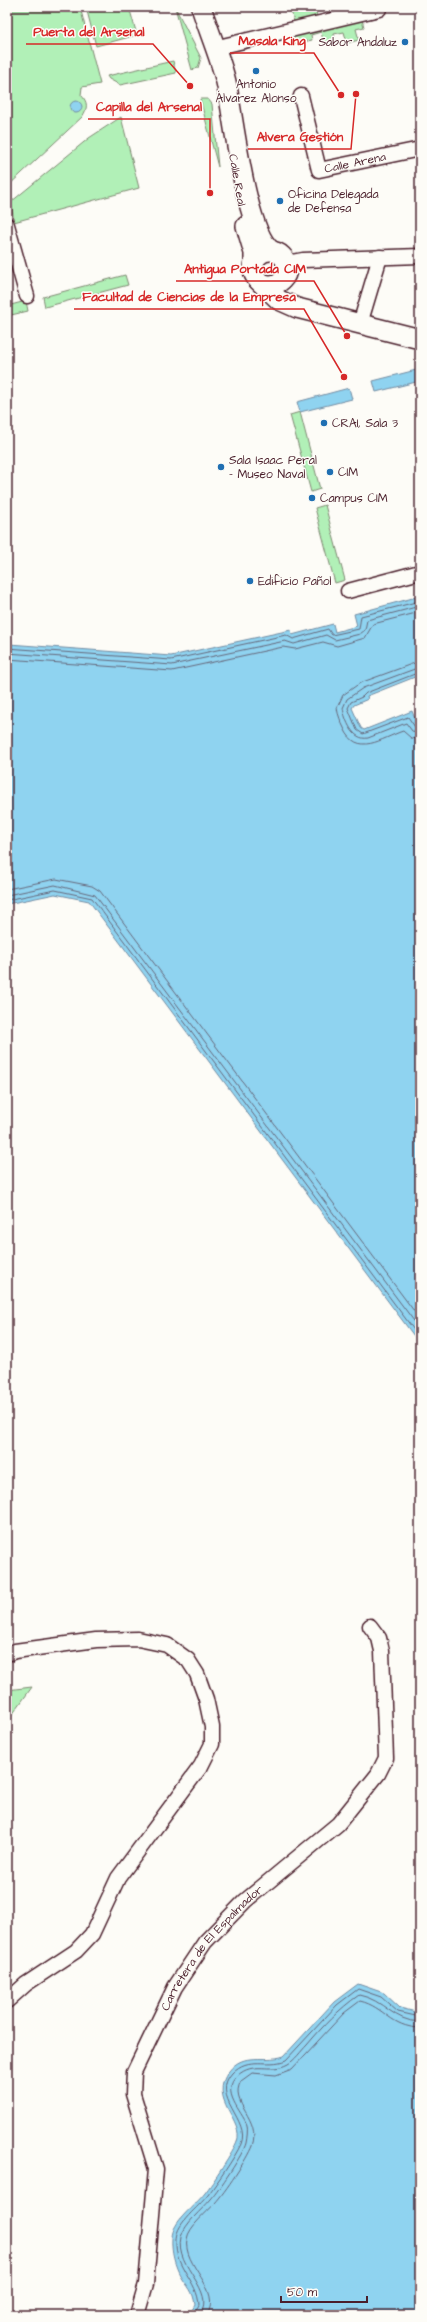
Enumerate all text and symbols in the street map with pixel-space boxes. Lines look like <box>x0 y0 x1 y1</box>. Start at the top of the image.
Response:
callout: Puerta del Arsenal <box>26 19 153 44</box>
text: Puerta del Arsenal <box>33 23 145 41</box>
callout: Masala King <box>230 28 314 53</box>
text: Masala King <box>238 32 306 52</box>
place label: Sabor Andaluz <box>318 34 397 51</box>
marker: Sabor Andaluz <box>400 37 410 47</box>
marker: Antonio Álvarez Alonso <box>251 66 261 76</box>
place label: Antonio Álvarez Alonso <box>216 76 297 107</box>
callout: Capilla del Arsenal <box>88 94 210 119</box>
text: Capilla del Arsenal <box>96 98 202 117</box>
callout: Alvera Gestión <box>248 124 351 149</box>
text: Alvera Gestión <box>257 128 344 146</box>
street label: Calle Arena <box>323 148 387 177</box>
street label: Calle Real <box>224 153 250 208</box>
place label: Oficina Delegada de Defensa <box>288 186 379 217</box>
marker: Oficina Delegada de Defensa <box>275 196 285 206</box>
callout: Antigua Portada CIM <box>176 256 314 281</box>
text: Antigua Portada CIM <box>184 260 306 280</box>
callout: Facultad de Ciencias de la Empresa <box>74 284 304 309</box>
text: Facultad de Ciencias de la Empresa <box>82 288 296 307</box>
place label: CRAI, Sala 3 <box>332 415 398 432</box>
marker: CRAI, Sala 3 <box>319 418 329 428</box>
place label: Sala Isaac Peral - Museo Naval <box>229 452 317 483</box>
marker: Sala Isaac Peral - Museo Naval <box>216 462 226 472</box>
place label: CIM <box>338 464 358 481</box>
marker: CIM <box>325 467 335 477</box>
place label: Campus CIM <box>320 490 388 507</box>
marker: Campus CIM <box>307 493 317 503</box>
place label: Edificio Pañol <box>258 573 331 590</box>
marker: Edificio Pañol <box>245 576 255 586</box>
street label: Carretera de El Espalmador <box>156 1881 267 2013</box>
scale bar <box>281 2278 367 2304</box>
text: 50 m <box>287 2284 318 2301</box>

